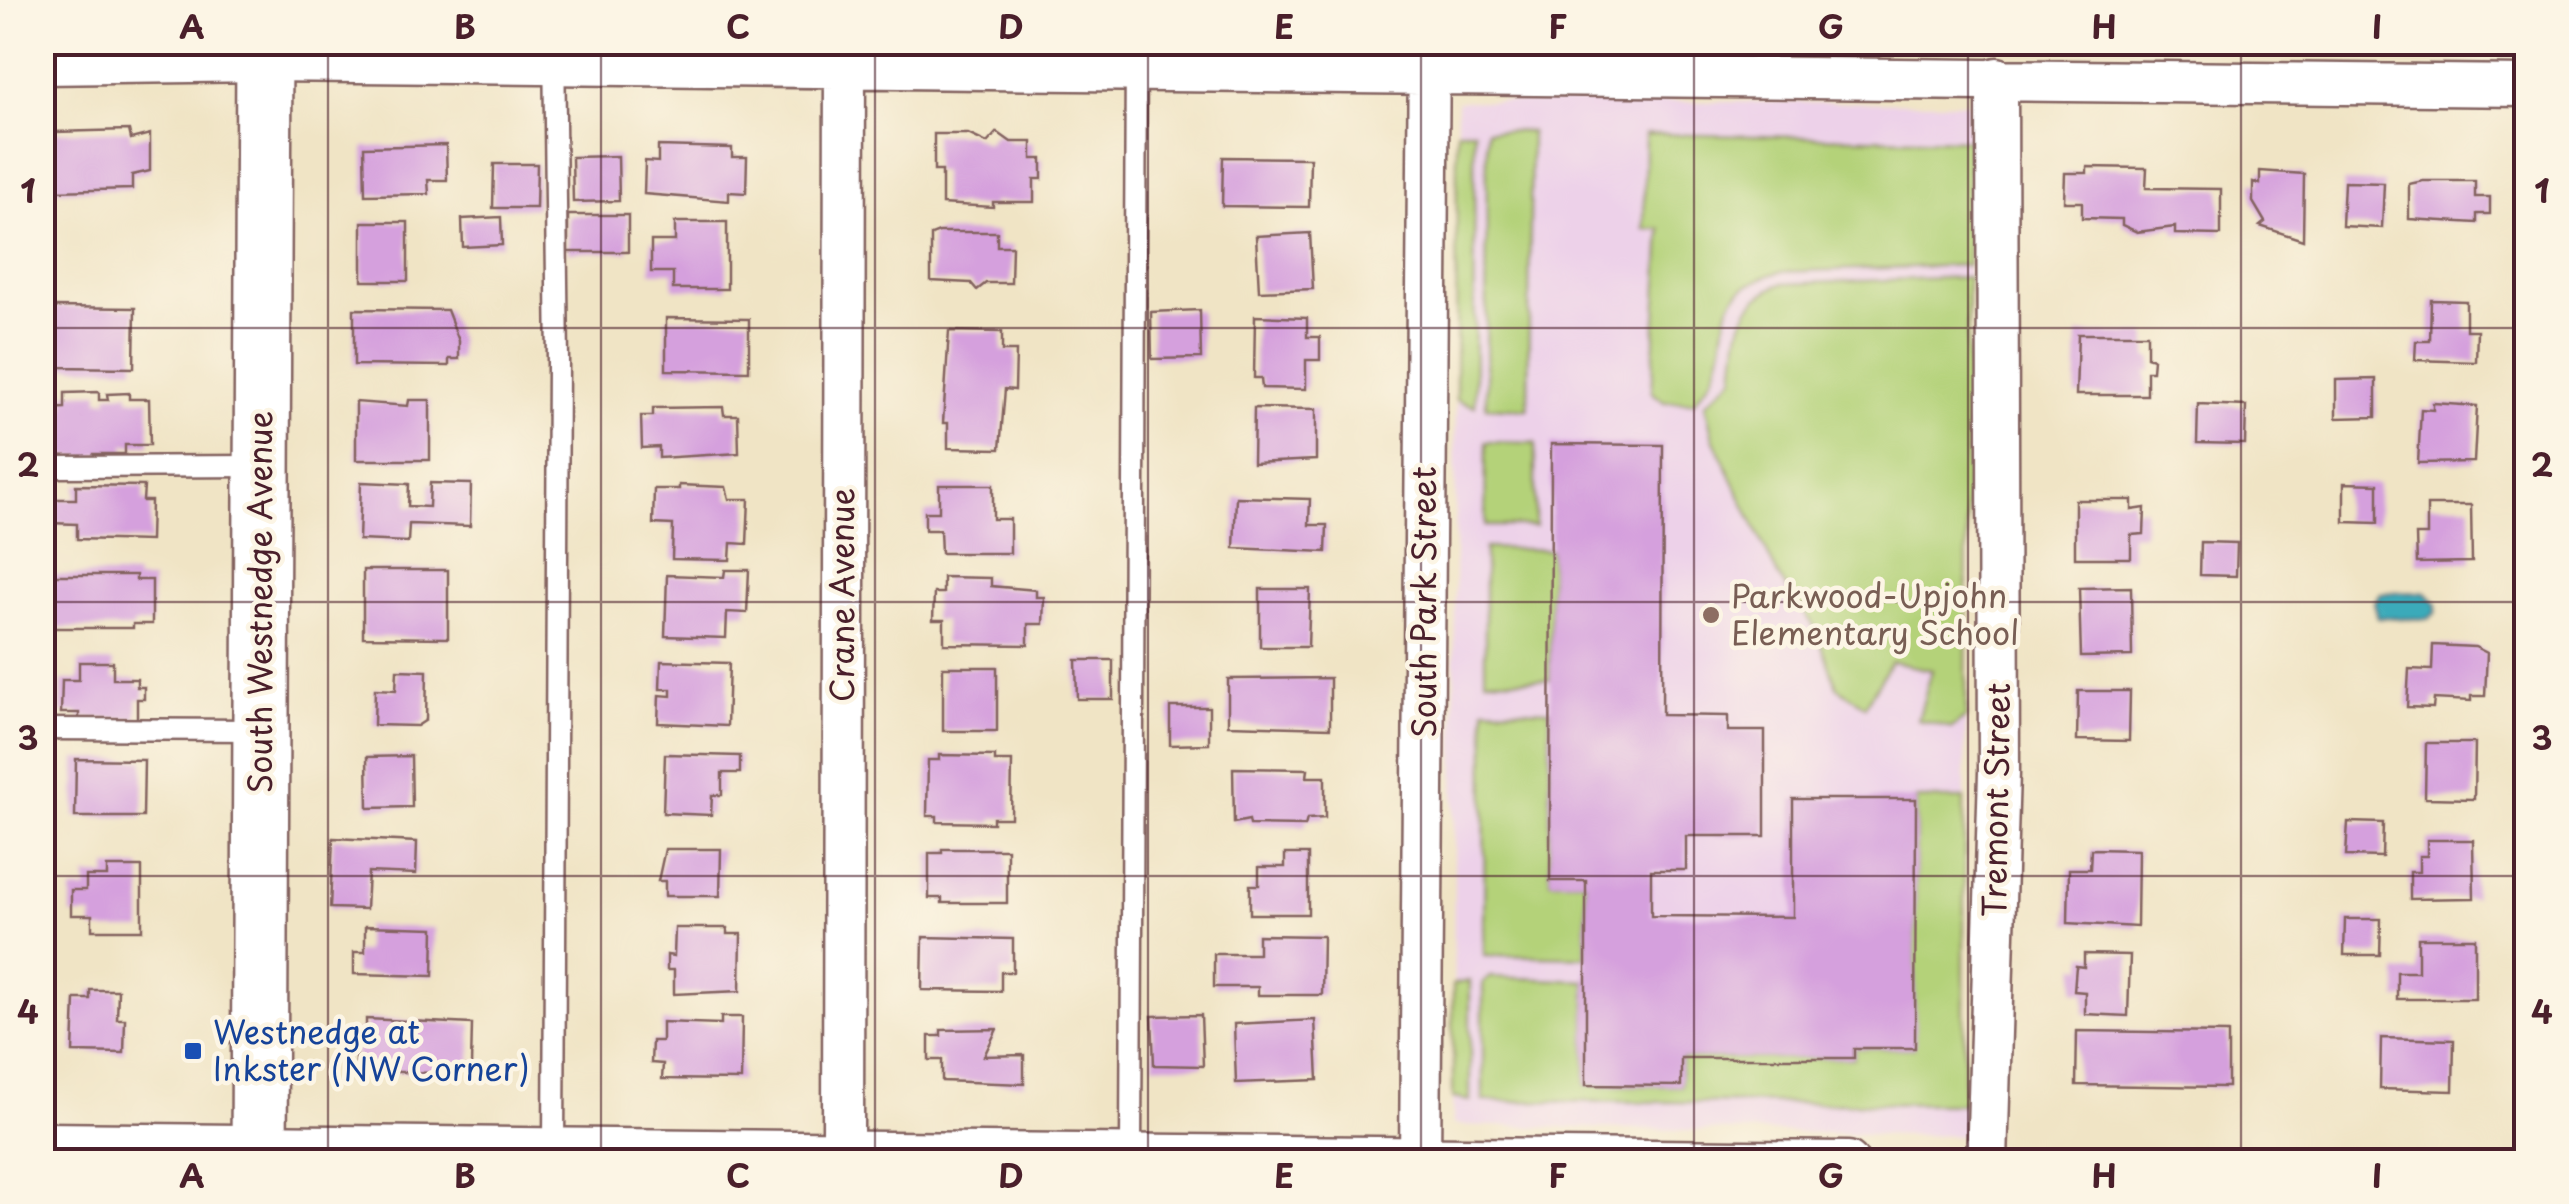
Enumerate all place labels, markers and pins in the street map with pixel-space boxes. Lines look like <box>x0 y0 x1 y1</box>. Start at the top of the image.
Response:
place label: Parkwood-Upjohn Elementary School <box>1731 571 2019 656</box>
marker: Parkwood-Upjohn Elementary School <box>1700 604 1722 626</box>
place label: Westnedge at Inkster (NW Corner) <box>213 1007 530 1092</box>
marker: Westnedge at Inkster (NW Corner) <box>182 1040 204 1062</box>

